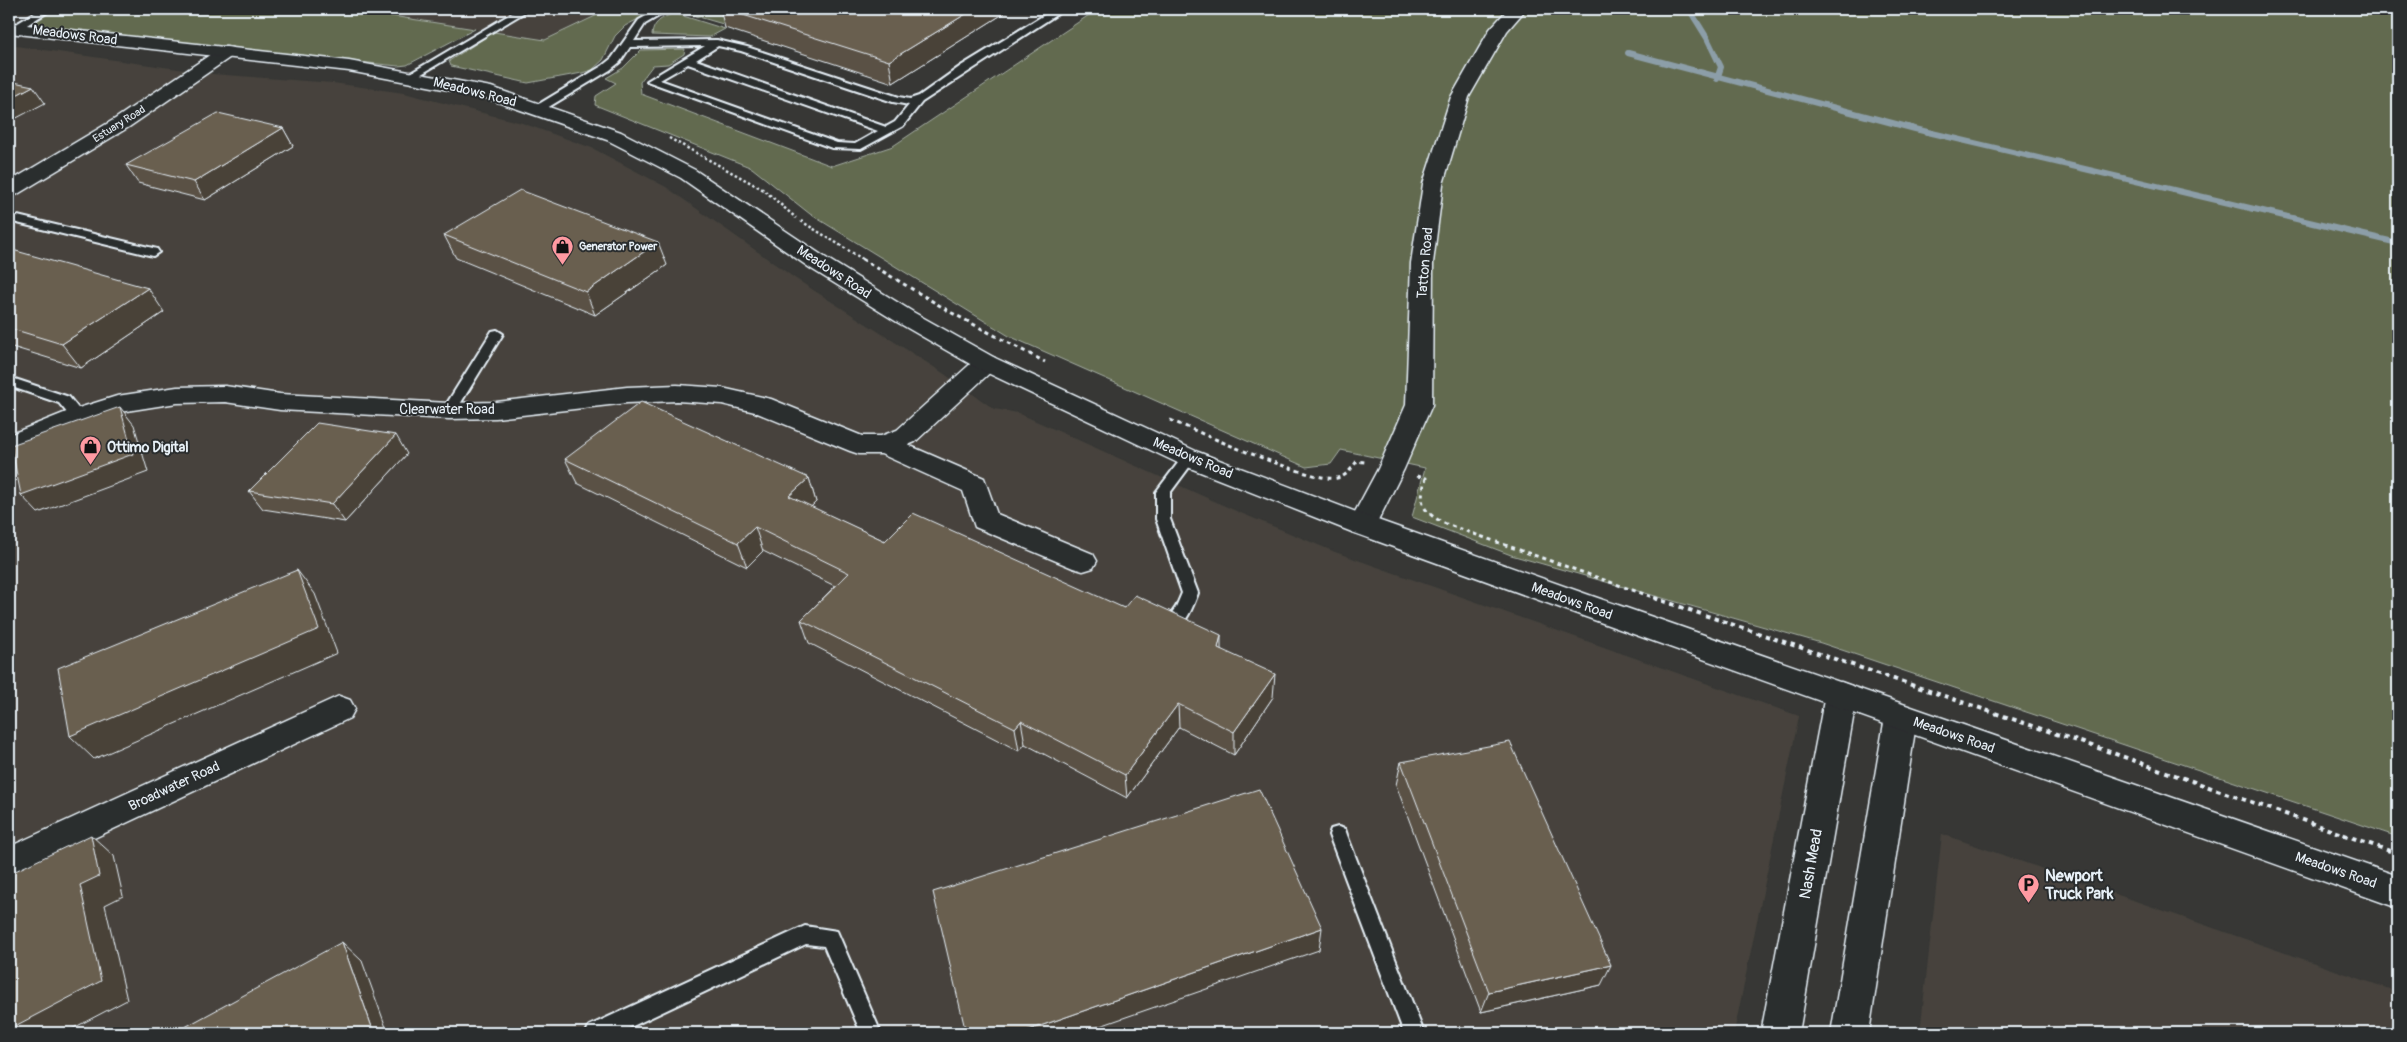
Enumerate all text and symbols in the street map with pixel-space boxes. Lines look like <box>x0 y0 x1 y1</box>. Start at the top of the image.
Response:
street label: Meadows Road <box>32 21 118 49</box>
street label: Meadows Road <box>432 73 519 111</box>
street label: Estuary Road <box>90 103 148 145</box>
street label: Tatton Road <box>1413 226 1437 299</box>
shop icon: Generator Power <box>551 234 575 265</box>
place label: Generator Power <box>579 240 658 253</box>
street label: Meadows Road <box>794 242 874 302</box>
street label: Clearwater Road <box>399 401 495 418</box>
street label: Meadows Road <box>1150 434 1236 483</box>
shop icon: Ottimo Digital <box>79 435 103 466</box>
place label: Ottimo Digital <box>107 439 189 456</box>
street label: Meadows Road <box>1529 578 1615 624</box>
street label: Meadows Road <box>1911 713 1997 757</box>
street label: Broadwater Road <box>126 757 222 815</box>
street label: Nash Mead <box>1795 827 1827 901</box>
street label: Meadows Road <box>2293 848 2379 892</box>
place label: Newport Truck Park <box>2044 866 2114 904</box>
parking icon: Newport Truck Park <box>2017 873 2041 904</box>

